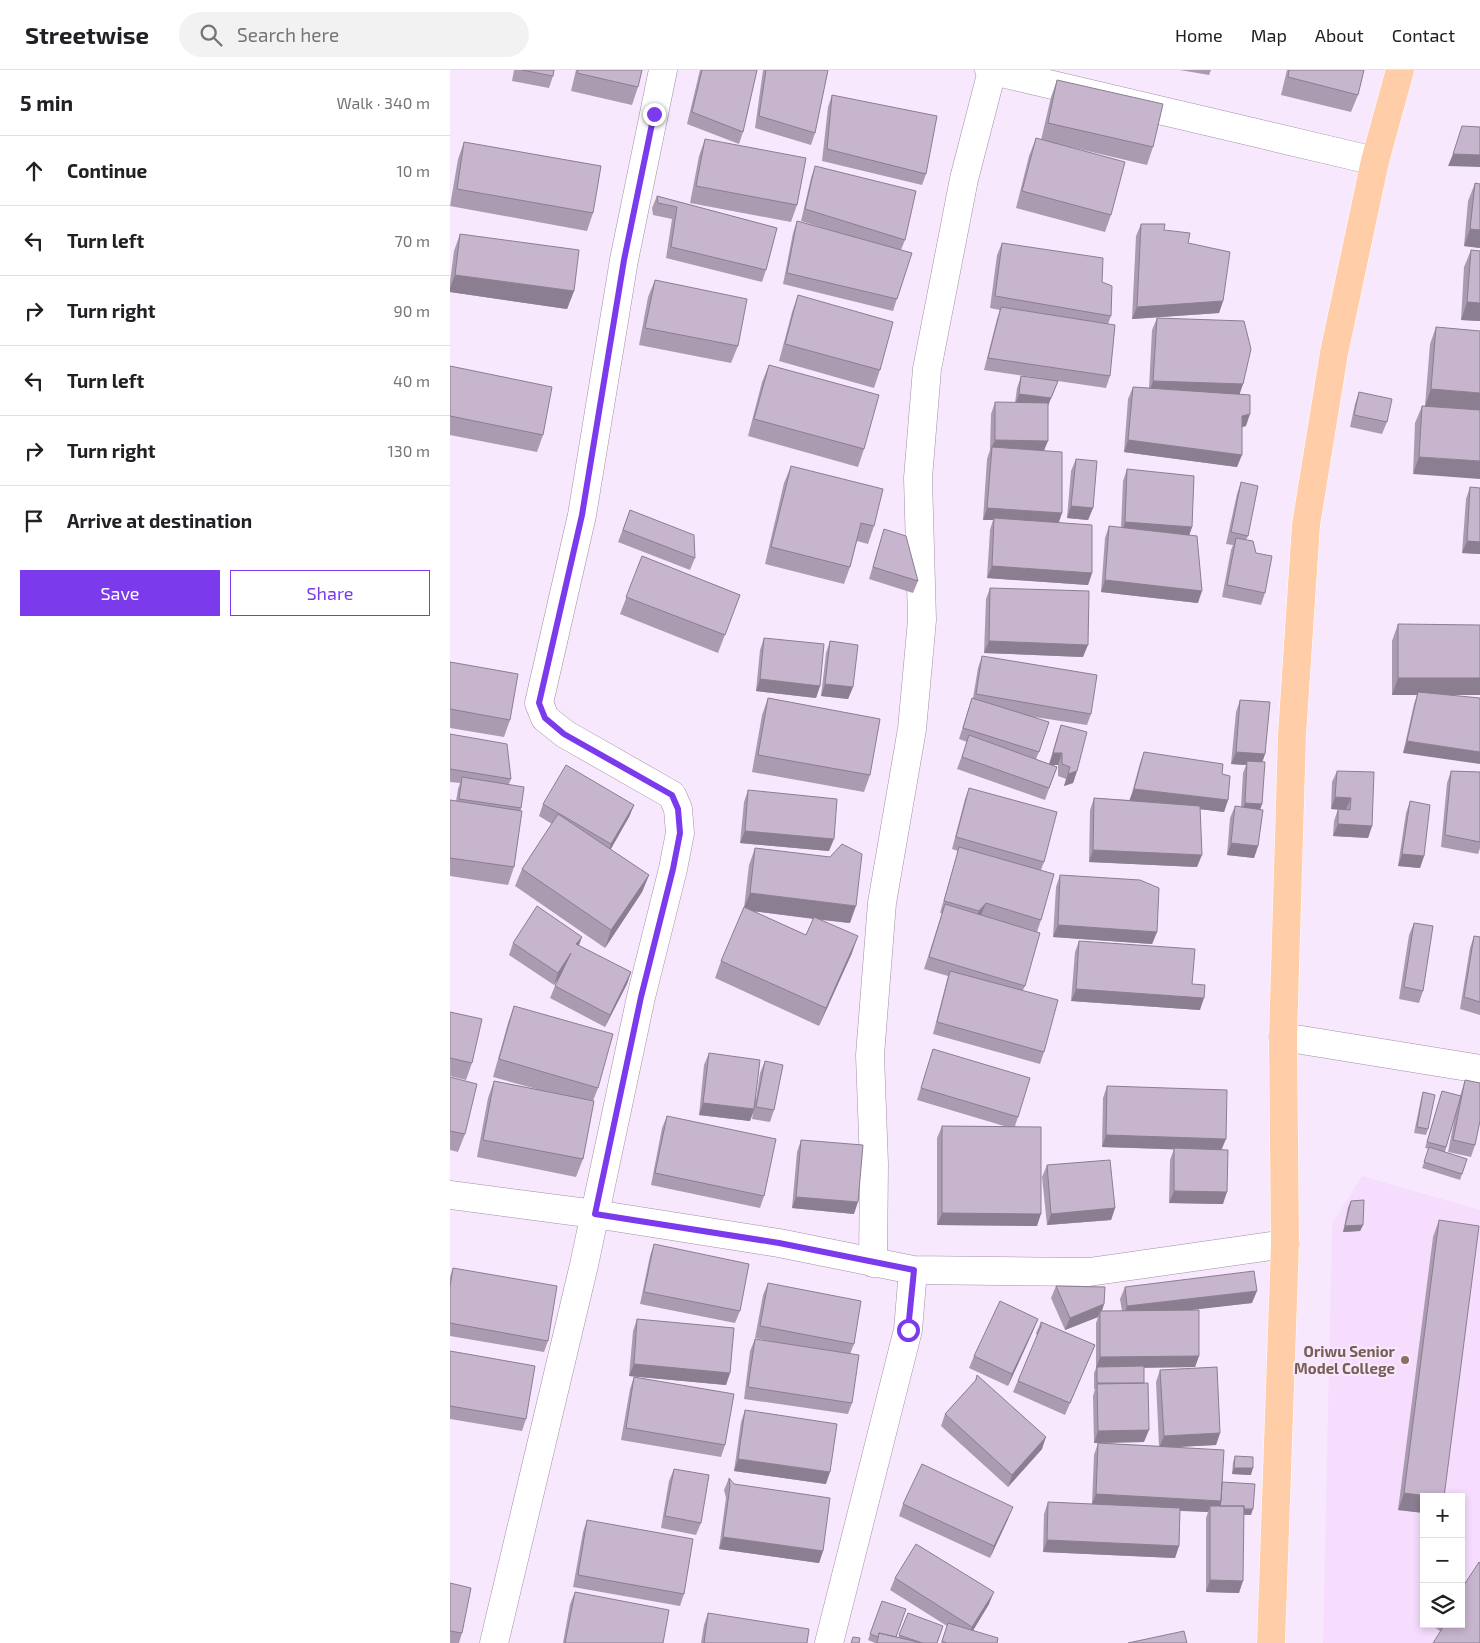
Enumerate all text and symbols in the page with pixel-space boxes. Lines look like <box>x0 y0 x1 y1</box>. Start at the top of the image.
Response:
search box <box>179 12 529 57</box>
text: Streetwise <box>25 20 149 49</box>
icon: search <box>197 21 225 49</box>
text: Search here <box>237 23 339 46</box>
text: Home <box>1175 24 1223 46</box>
text: Map <box>1251 24 1287 46</box>
text: About <box>1315 24 1364 46</box>
text: Contact <box>1392 24 1455 46</box>
text: 5 min <box>20 90 73 115</box>
text: Walk · 340 m <box>337 93 430 112</box>
route end <box>643 103 666 126</box>
icon: ahead <box>20 157 48 185</box>
text: Continue <box>67 159 147 182</box>
text: 10 m <box>396 161 430 180</box>
icon: left <box>20 227 48 255</box>
text: Turn left <box>67 229 144 252</box>
text: 70 m <box>395 231 430 250</box>
icon: right <box>20 297 48 325</box>
text: Turn right <box>67 299 155 322</box>
text: 90 m <box>394 301 430 320</box>
icon: left <box>20 367 48 395</box>
text: Turn left <box>67 369 144 392</box>
text: 40 m <box>393 371 430 390</box>
icon: right <box>20 437 48 465</box>
text: Turn right <box>67 439 155 462</box>
text: 130 m <box>388 441 430 460</box>
icon: arrive <box>20 507 48 535</box>
text: Arrive at destination <box>67 509 252 532</box>
button: Save <box>20 570 220 616</box>
button: Share <box>230 570 430 616</box>
route start <box>897 1319 920 1342</box>
place label: Oriwu Senior Model College <box>1294 1342 1396 1377</box>
marker: Oriwu Senior Model College <box>1399 1354 1411 1366</box>
map controls <box>1420 1493 1465 1628</box>
button: + <box>1420 1493 1465 1538</box>
button: − <box>1420 1538 1465 1583</box>
button: layers <box>1420 1583 1465 1628</box>

